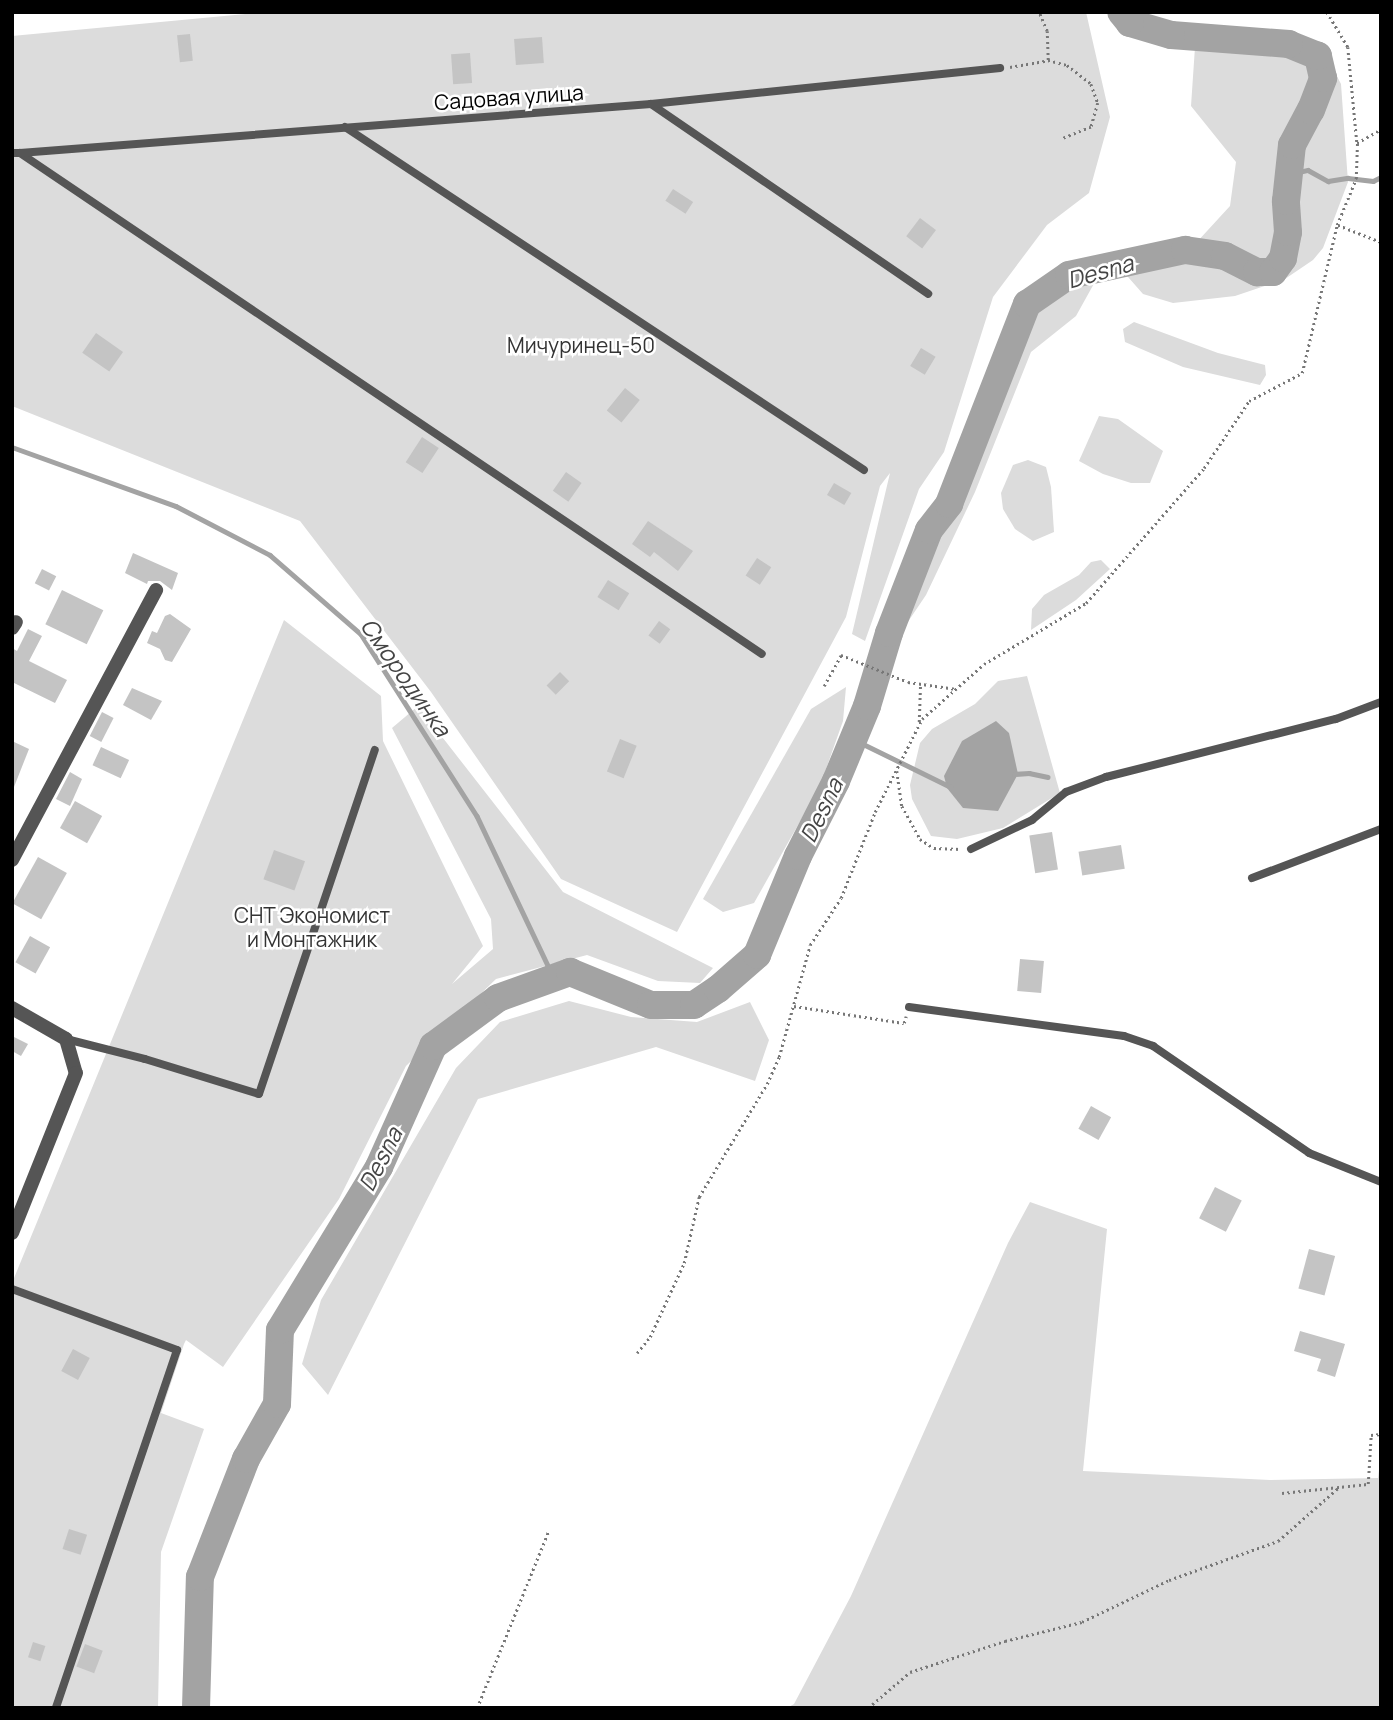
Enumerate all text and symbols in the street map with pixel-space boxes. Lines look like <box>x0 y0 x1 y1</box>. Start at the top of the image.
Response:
street label: Садовая улица <box>433 79 585 115</box>
water label: Desna <box>1064 248 1136 294</box>
park label: Мичуринец-50 <box>507 332 655 358</box>
water label: Смородинка <box>355 613 457 741</box>
water label: Desna <box>794 774 848 846</box>
park label: СНТ Экономист и Монтажник <box>234 902 390 952</box>
water label: Desna <box>352 1123 408 1195</box>

